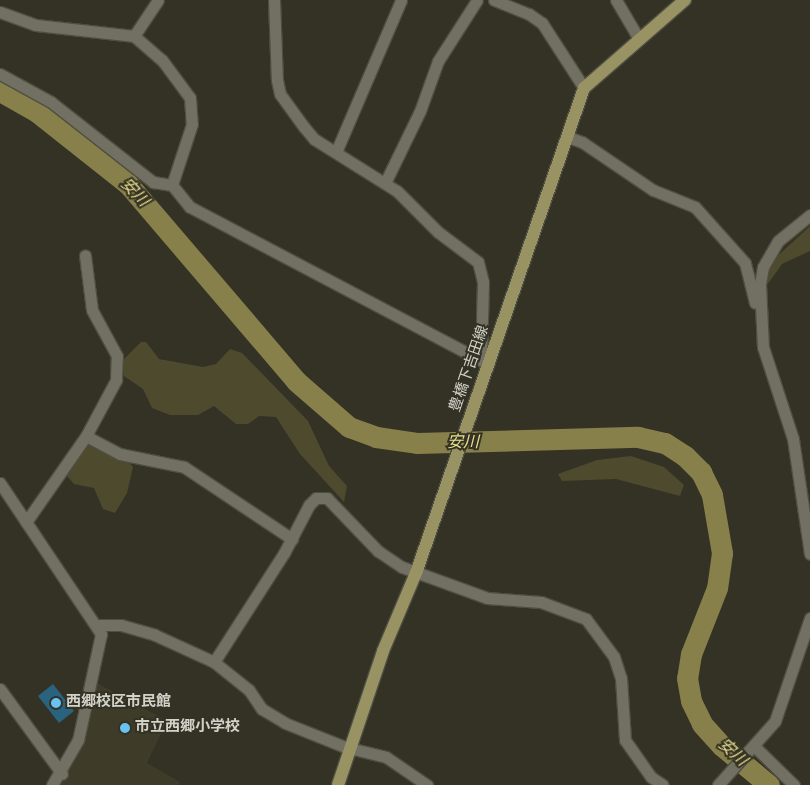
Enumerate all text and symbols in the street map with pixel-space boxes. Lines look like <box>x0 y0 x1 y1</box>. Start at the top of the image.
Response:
water label: 安川 <box>116 175 152 211</box>
street label: 豊橋下吉田線 <box>447 324 493 414</box>
water label: 安川 <box>447 433 479 453</box>
place label: 西郷校区市民館 <box>66 694 171 712</box>
marker: 西郷校区市民館 <box>50 697 62 709</box>
place label: 市立西郷小学校 <box>135 719 240 737</box>
marker: 市立西郷小学校 <box>119 722 131 734</box>
water label: 安川 <box>714 735 750 771</box>

